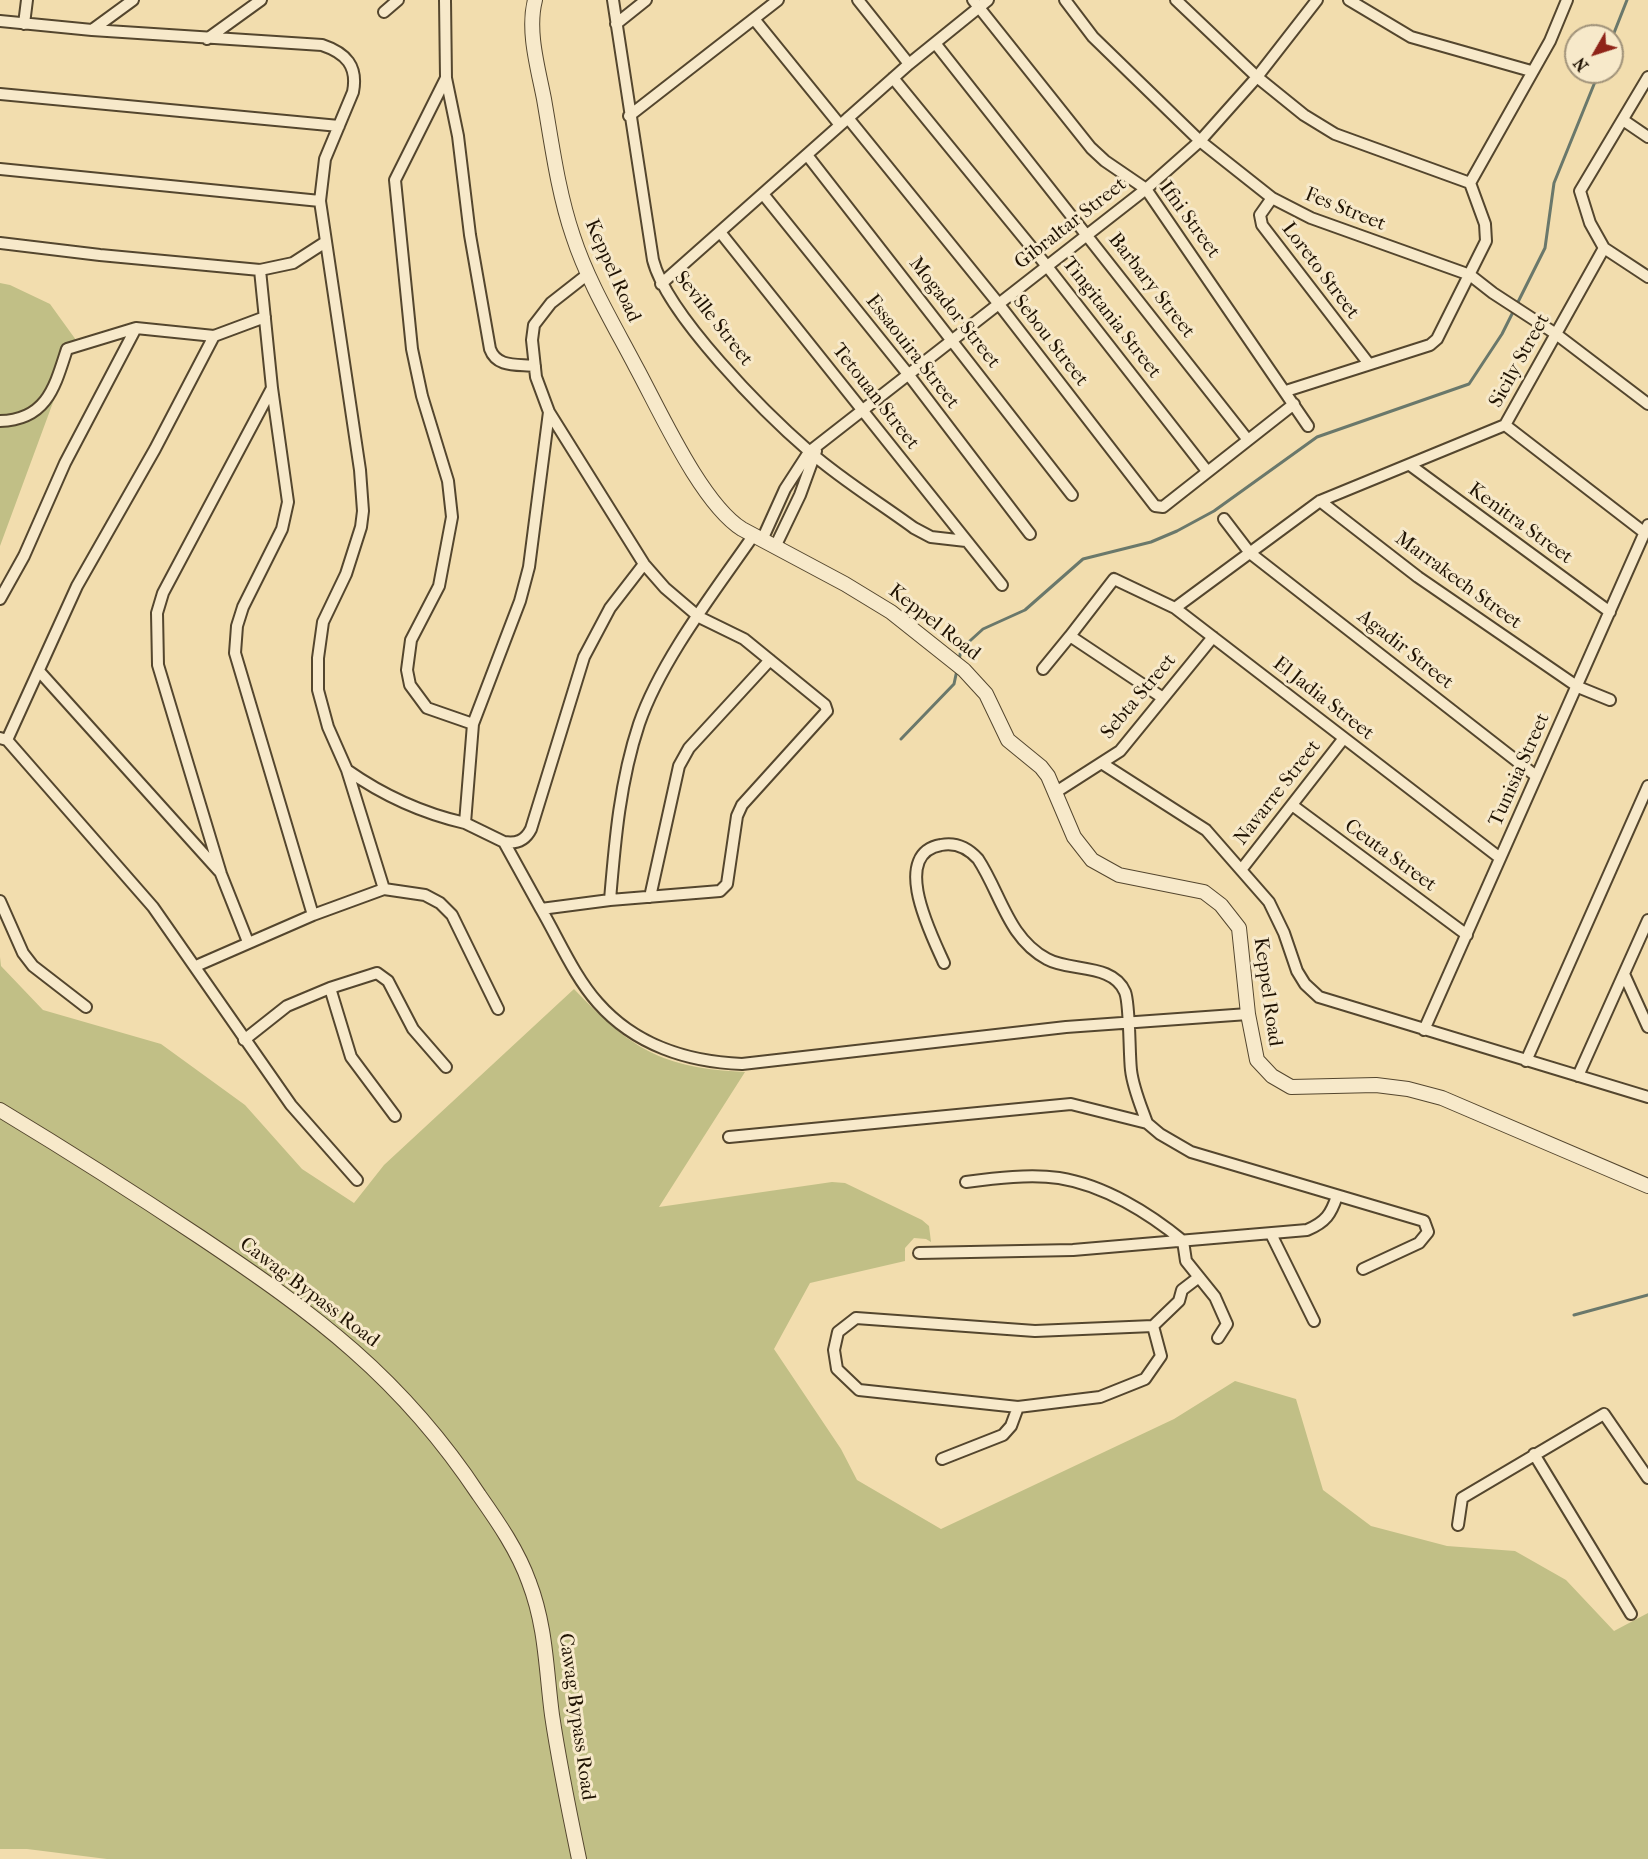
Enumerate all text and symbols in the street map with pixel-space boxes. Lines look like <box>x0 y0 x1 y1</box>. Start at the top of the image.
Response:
north arrow <box>1564 24 1624 84</box>
text: N <box>1570 54 1592 75</box>
street label: Gibraltar Street <box>1010 173 1132 275</box>
street label: Ifni Street <box>1153 177 1225 263</box>
street label: Fes Street <box>1301 183 1389 237</box>
street label: Keppel Road <box>579 216 645 326</box>
street label: Loreto Street <box>1276 218 1364 324</box>
street label: Barbary Street <box>1103 229 1199 343</box>
street label: Mogador Street <box>903 253 1005 373</box>
street label: Tingitania Street <box>1056 253 1166 383</box>
street label: Seville Street <box>668 267 758 371</box>
street label: Essaouira Street <box>860 290 964 414</box>
street label: Sebou Street <box>1007 291 1093 391</box>
street label: Sicily Street <box>1484 310 1556 412</box>
street label: Tetouan Street <box>826 339 924 455</box>
street label: Kenitra Street <box>1463 478 1577 570</box>
street label: Marrakech Street <box>1390 527 1526 635</box>
street label: Keppel Road <box>883 580 985 666</box>
street label: Agadir Street <box>1352 605 1458 695</box>
street label: Sebta Street <box>1096 649 1182 745</box>
street label: El Jadia Street <box>1268 652 1378 746</box>
street label: Tunisia Street <box>1484 710 1556 830</box>
street label: Navarre Street <box>1230 736 1326 850</box>
street label: Ceuta Street <box>1339 815 1441 897</box>
street label: Keppel Road <box>1247 936 1287 1048</box>
street label: Cawag Bypass Road <box>234 1233 384 1353</box>
street label: Cawag Bypass Road <box>552 1632 600 1802</box>

